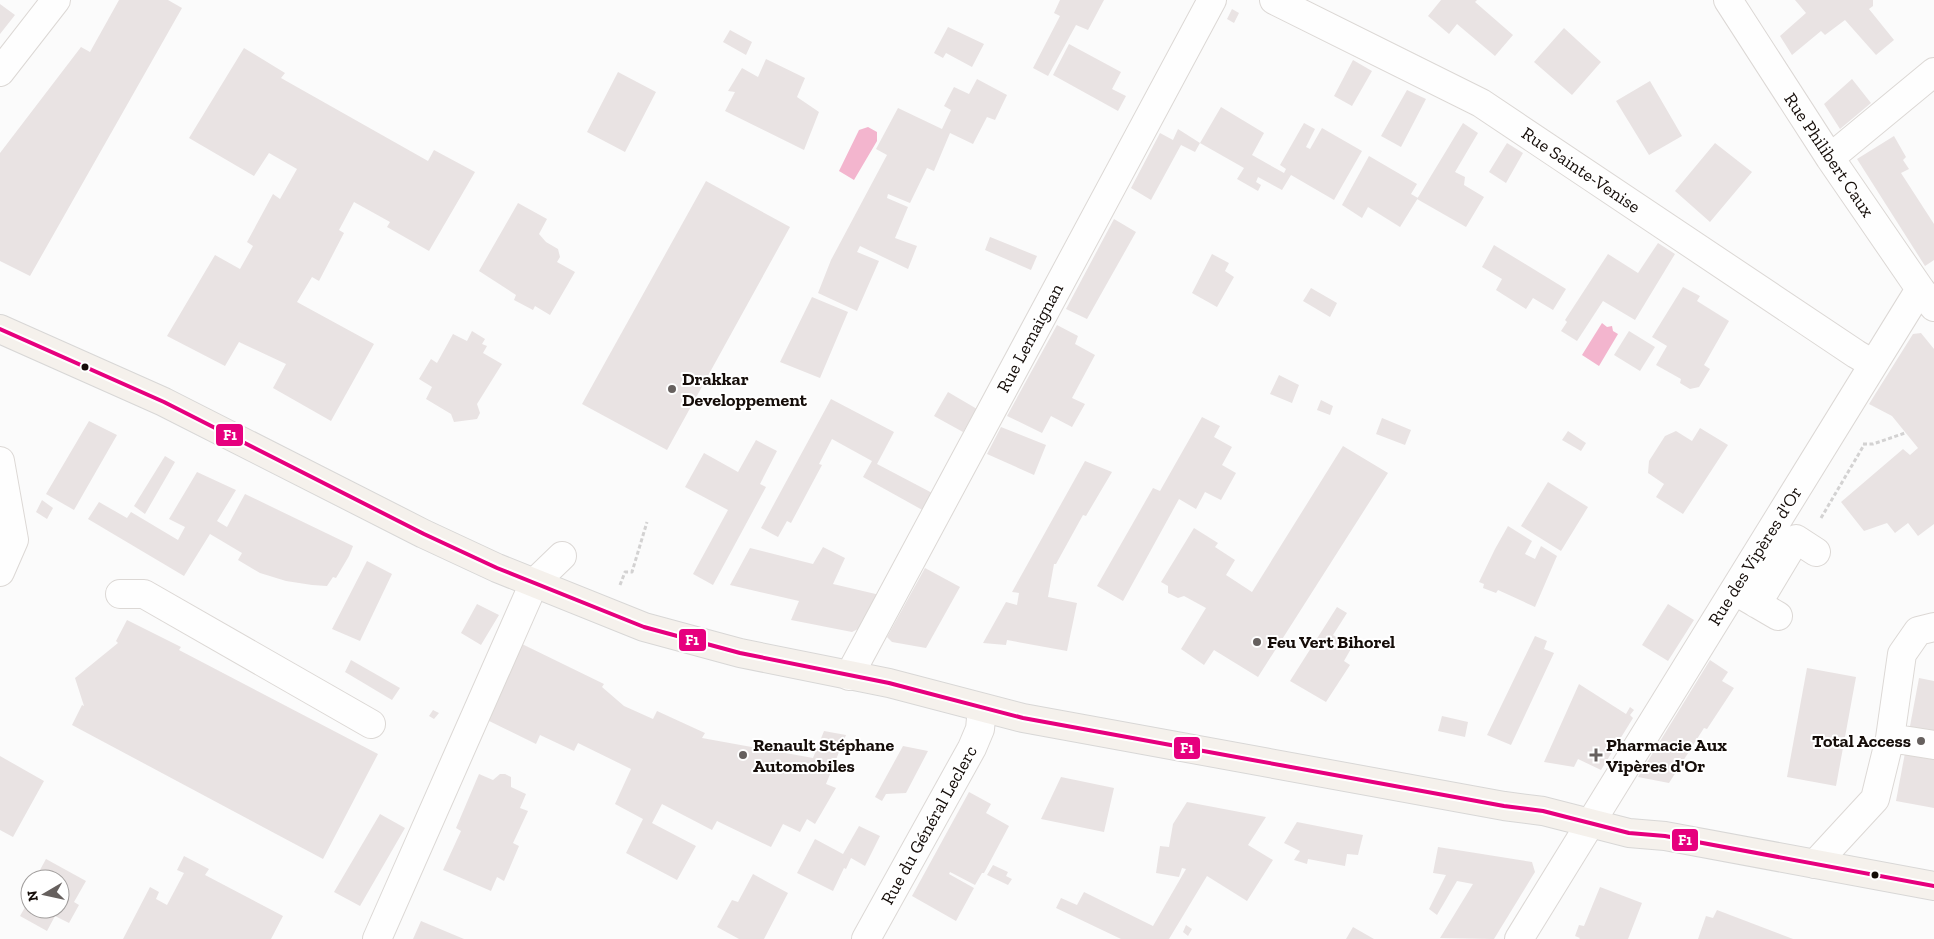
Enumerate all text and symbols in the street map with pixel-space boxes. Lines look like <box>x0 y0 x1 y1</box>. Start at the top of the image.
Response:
street label: Rue Philibert Caux <box>1779 89 1879 221</box>
street label: Rue Sainte-Venise <box>1517 122 1645 218</box>
street label: Rue Lemaignan <box>992 279 1068 396</box>
unlabelled marker <box>80 362 90 372</box>
place label: Drakkar Developpement <box>682 368 808 411</box>
marker: Drakkar Developpement <box>666 383 678 395</box>
line badge: F1 <box>215 423 244 447</box>
text: F1 <box>223 427 237 444</box>
street label: Rue des Vipères d'Or <box>1703 482 1807 630</box>
line badge: F1 <box>678 628 707 652</box>
place label: Feu Vert Bihorel <box>1267 631 1395 653</box>
text: F1 <box>685 632 699 649</box>
marker: Feu Vert Bihorel <box>1251 636 1263 648</box>
place label: Total Access <box>1812 730 1911 752</box>
place label: Renault Stéphane Automobiles <box>753 734 894 777</box>
place label: Pharmacie Aux Vipères d'Or <box>1606 734 1727 777</box>
marker: Total Access <box>1915 735 1927 747</box>
line badge: F1 <box>1173 736 1201 760</box>
text: F1 <box>1180 740 1194 757</box>
street label: Rue du Général Leclerc <box>876 742 982 908</box>
marker: Renault Stéphane Automobiles <box>737 749 749 761</box>
marker: Pharmacie Aux Vipères d'Or <box>1590 749 1602 761</box>
line badge: F1 <box>1671 828 1699 852</box>
text: F1 <box>1678 832 1692 849</box>
north arrow <box>20 869 70 919</box>
unlabelled marker <box>1870 870 1880 880</box>
text: N <box>23 889 42 903</box>

